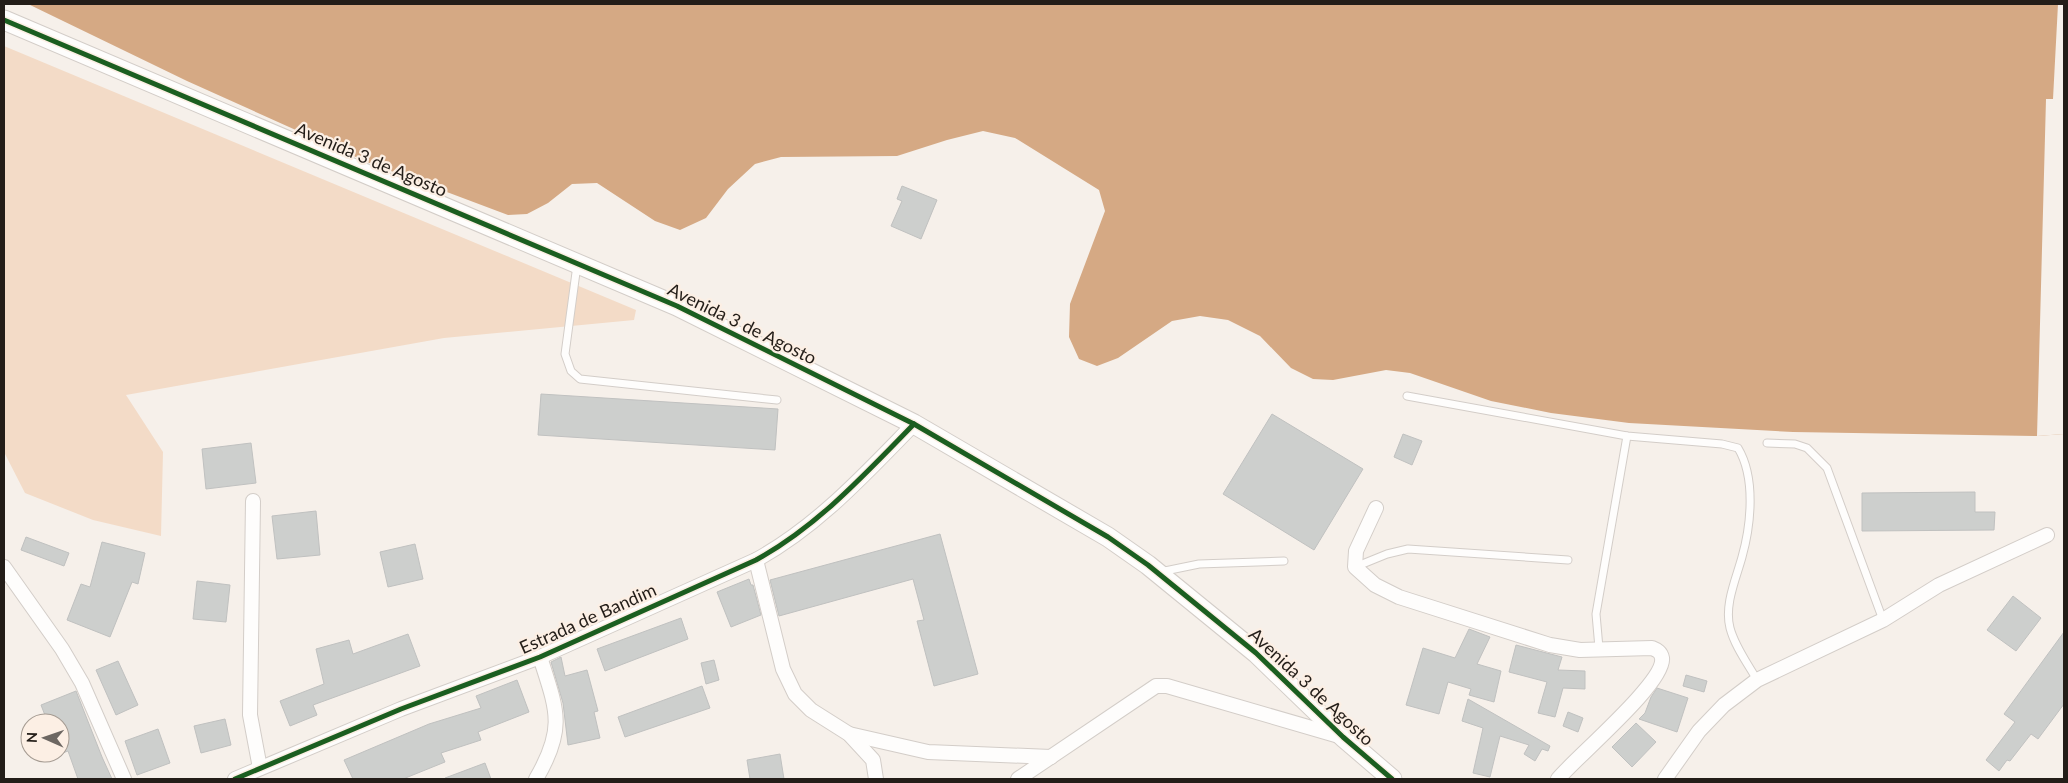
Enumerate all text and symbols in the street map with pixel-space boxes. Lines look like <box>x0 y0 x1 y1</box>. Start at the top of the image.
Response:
street label: Avenida 3 de Agosto <box>292 117 451 201</box>
street label: Avenida 3 de Agosto <box>665 278 820 369</box>
street label: Estrada de Bandim <box>516 578 659 658</box>
street label: Avenida 3 de Agosto <box>1245 623 1379 750</box>
north arrow <box>20 713 70 763</box>
text: N <box>23 732 40 743</box>

